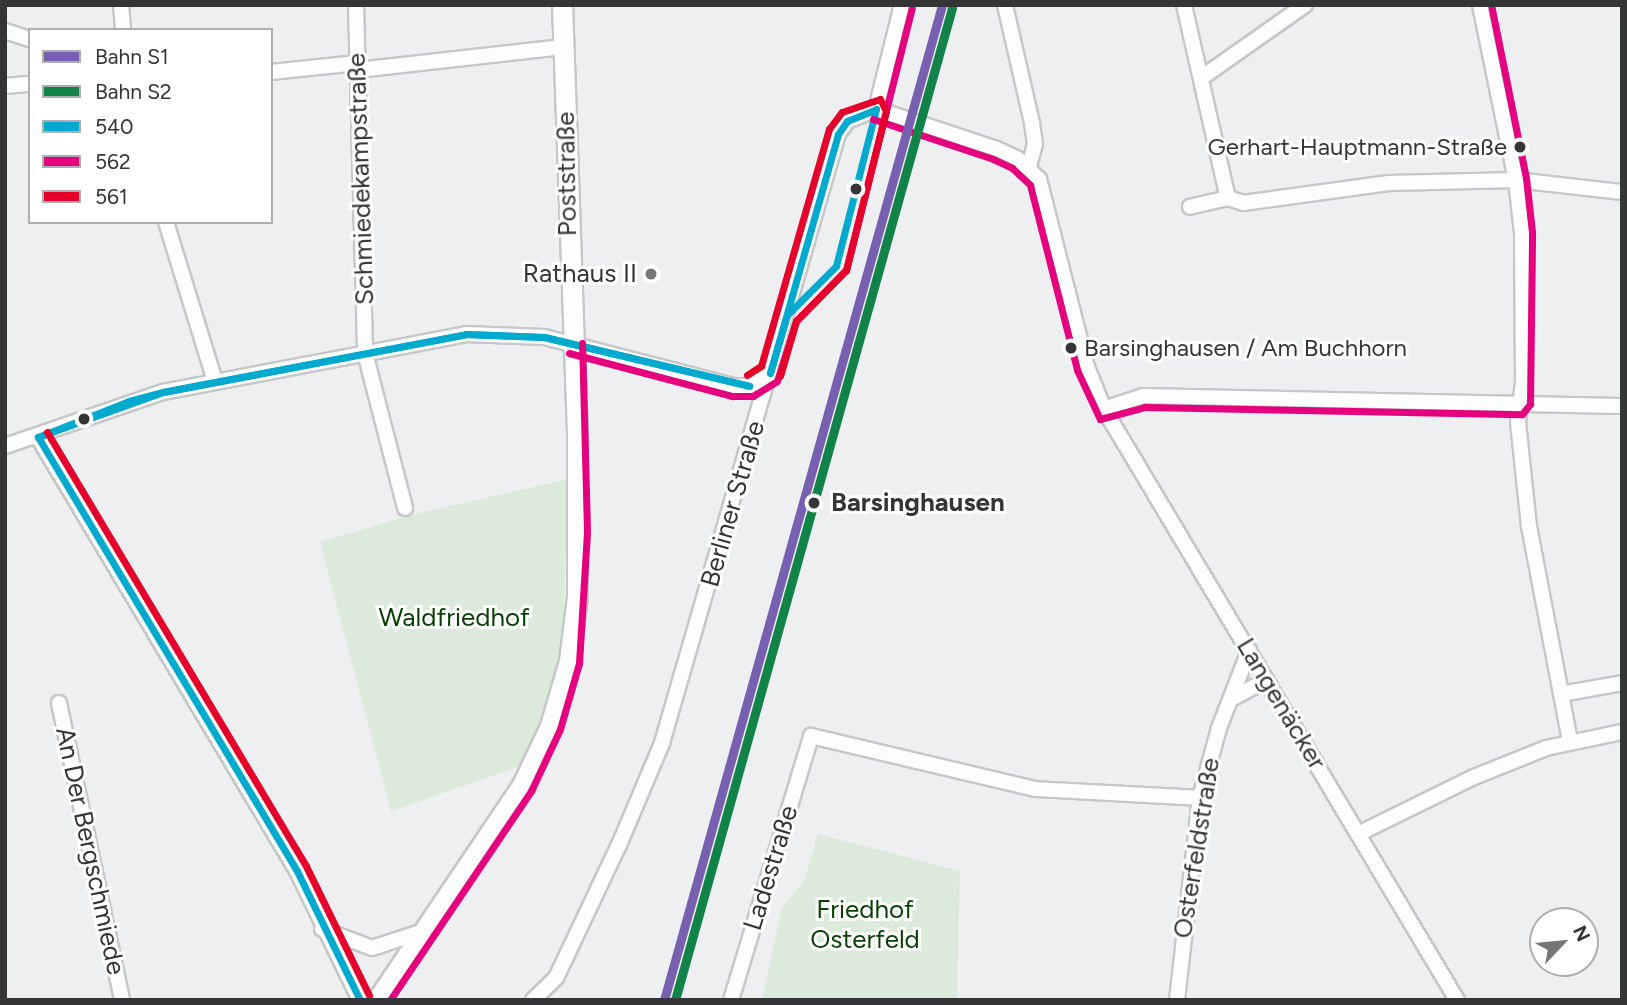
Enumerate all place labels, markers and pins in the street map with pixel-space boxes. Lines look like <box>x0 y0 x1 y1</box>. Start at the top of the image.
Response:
place label: Gerhart-Hauptmann-Straße <box>1208 133 1507 161</box>
marker: Gerhart-Hauptmann-Straße <box>1513 140 1527 154</box>
unlabelled marker <box>849 182 863 196</box>
place label: Rathaus II <box>523 258 637 290</box>
marker: Rathaus II <box>643 266 659 282</box>
place label: Barsinghausen / Am Buchhorn <box>1084 334 1407 362</box>
marker: Barsinghausen / Am Buchhorn <box>1064 341 1078 355</box>
unlabelled marker <box>77 412 91 426</box>
place label: Barsinghausen <box>831 487 1005 519</box>
marker: Barsinghausen <box>803 492 825 514</box>

